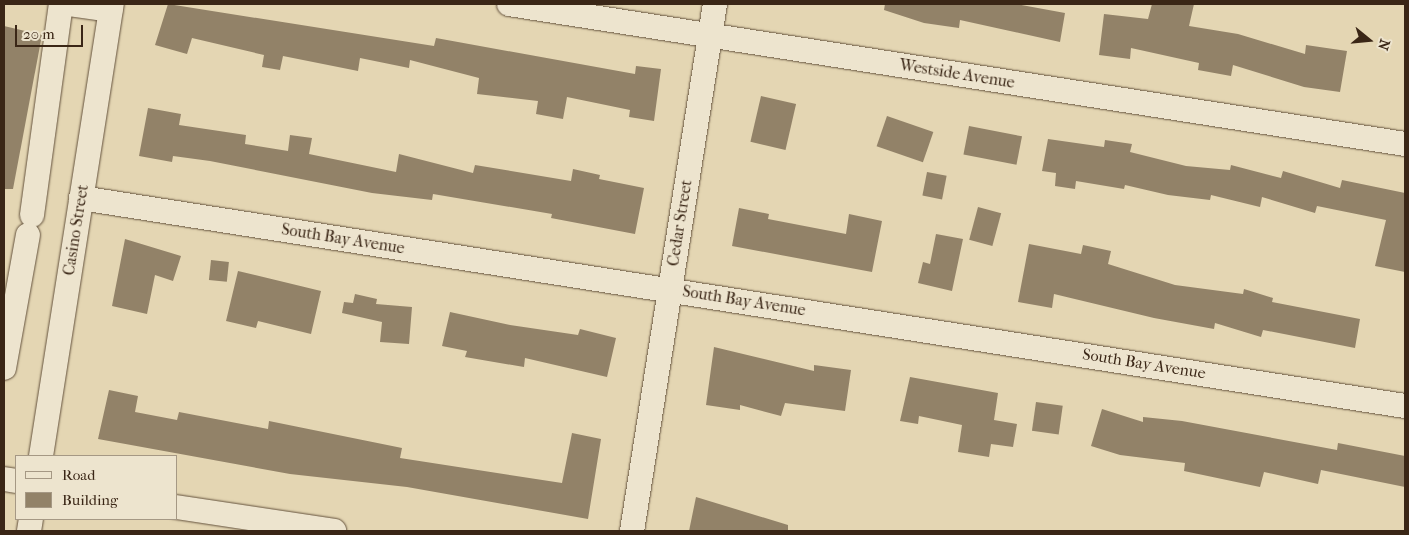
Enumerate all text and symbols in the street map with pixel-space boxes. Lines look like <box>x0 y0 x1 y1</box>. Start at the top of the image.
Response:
scale bar <box>18 15 85 47</box>
north arrow <box>1344 15 1394 65</box>
text: 20 m <box>23 25 55 43</box>
text: N <box>1374 37 1394 52</box>
street label: Westside Avenue <box>898 55 1016 93</box>
street label: Cedar Street <box>664 178 696 268</box>
street label: Casino Street <box>59 183 93 277</box>
street label: South Bay Avenue <box>280 220 406 258</box>
street label: South Bay Avenue <box>681 282 807 320</box>
street label: South Bay Avenue <box>1081 345 1207 383</box>
legend <box>15 455 178 520</box>
text: Road <box>62 466 95 484</box>
text: Building <box>62 491 118 509</box>

